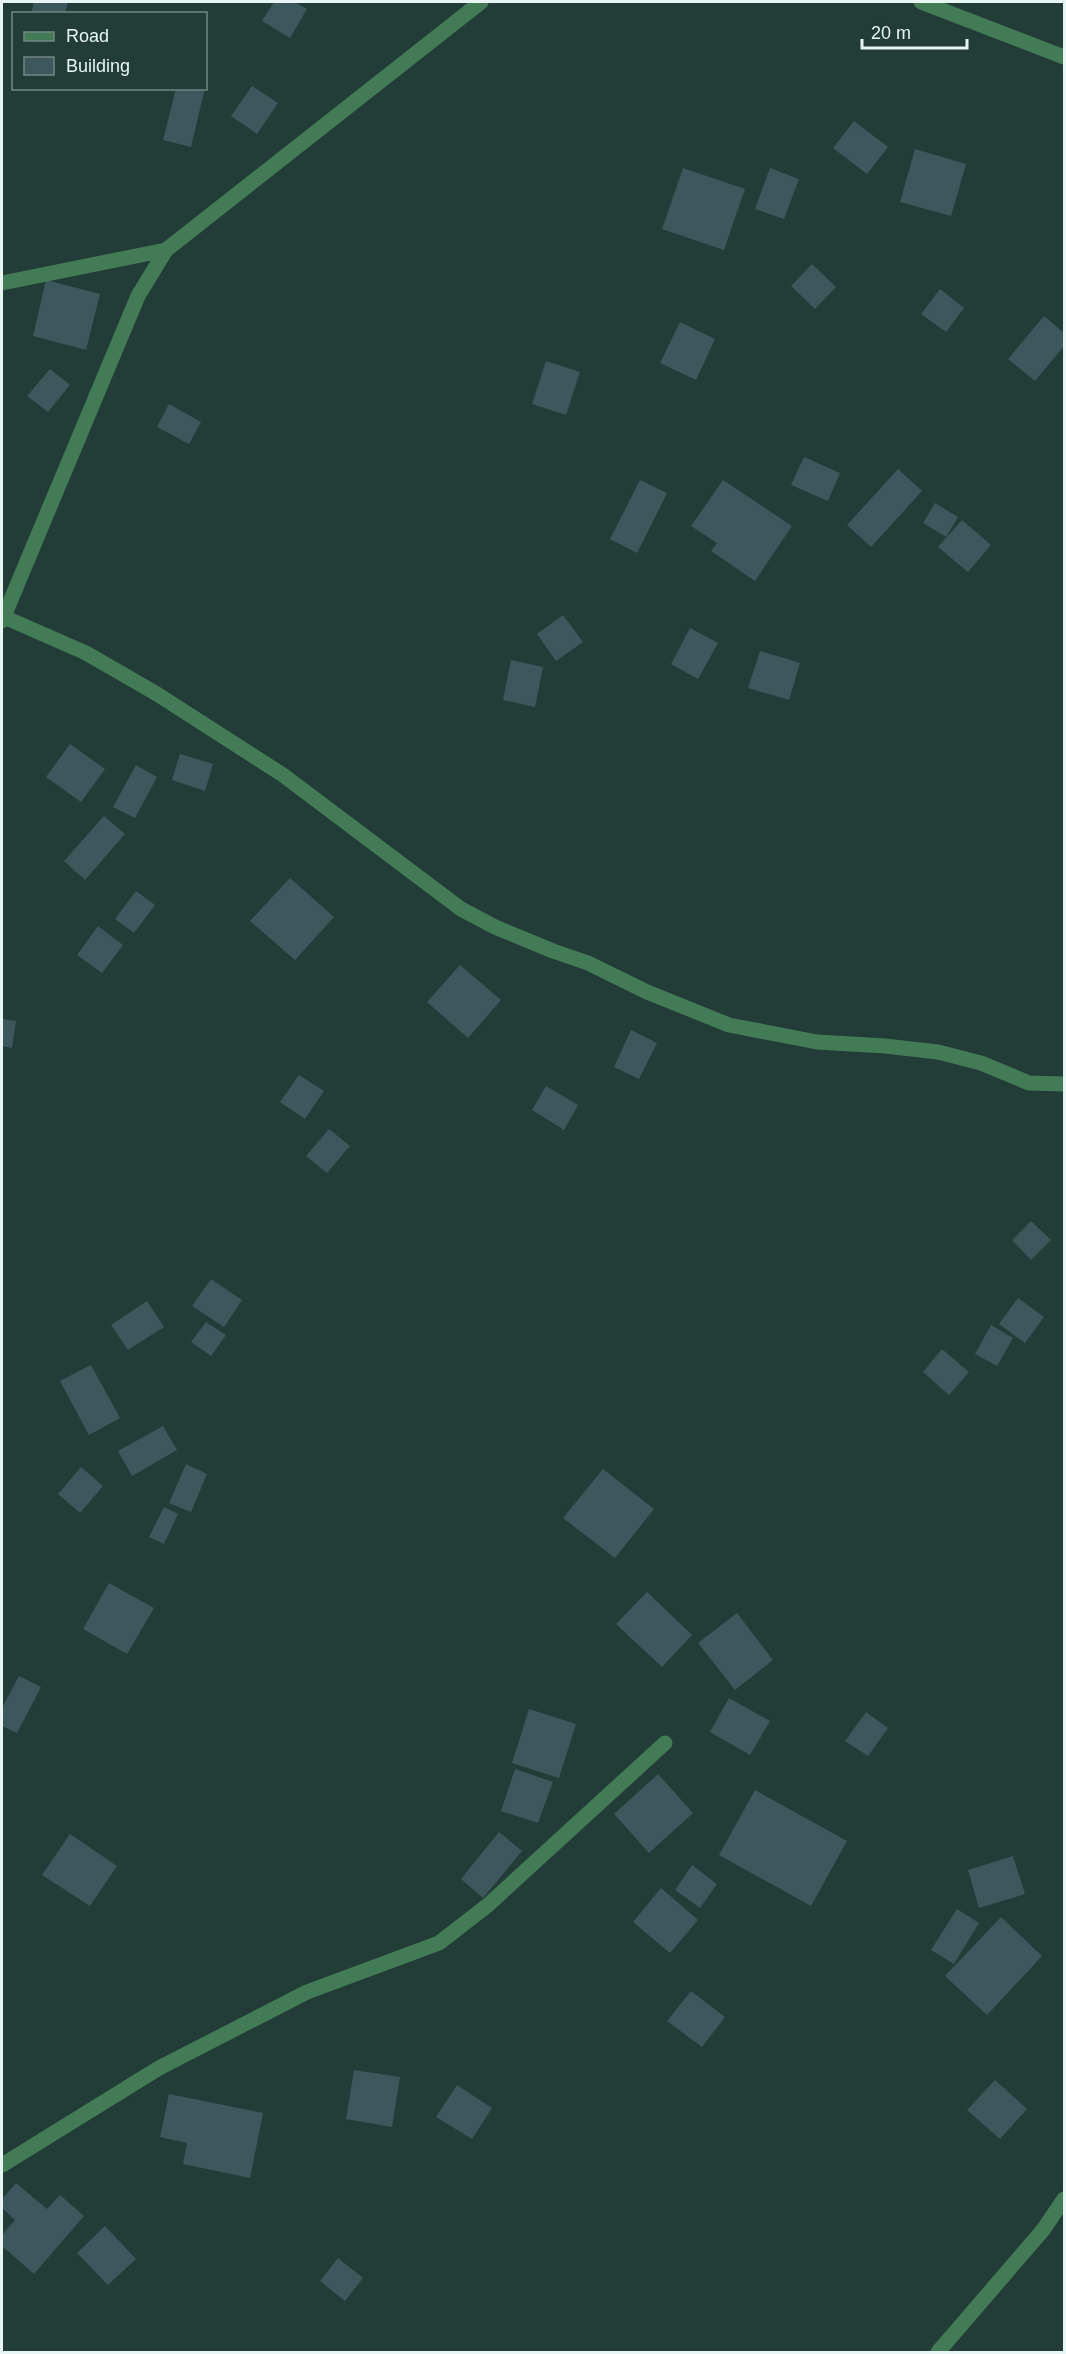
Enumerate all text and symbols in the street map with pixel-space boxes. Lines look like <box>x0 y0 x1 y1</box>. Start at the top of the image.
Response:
legend <box>12 12 207 90</box>
scale bar <box>862 12 967 50</box>
text: 20 m <box>871 23 911 43</box>
text: Road <box>66 26 109 46</box>
text: Building <box>66 56 130 76</box>

